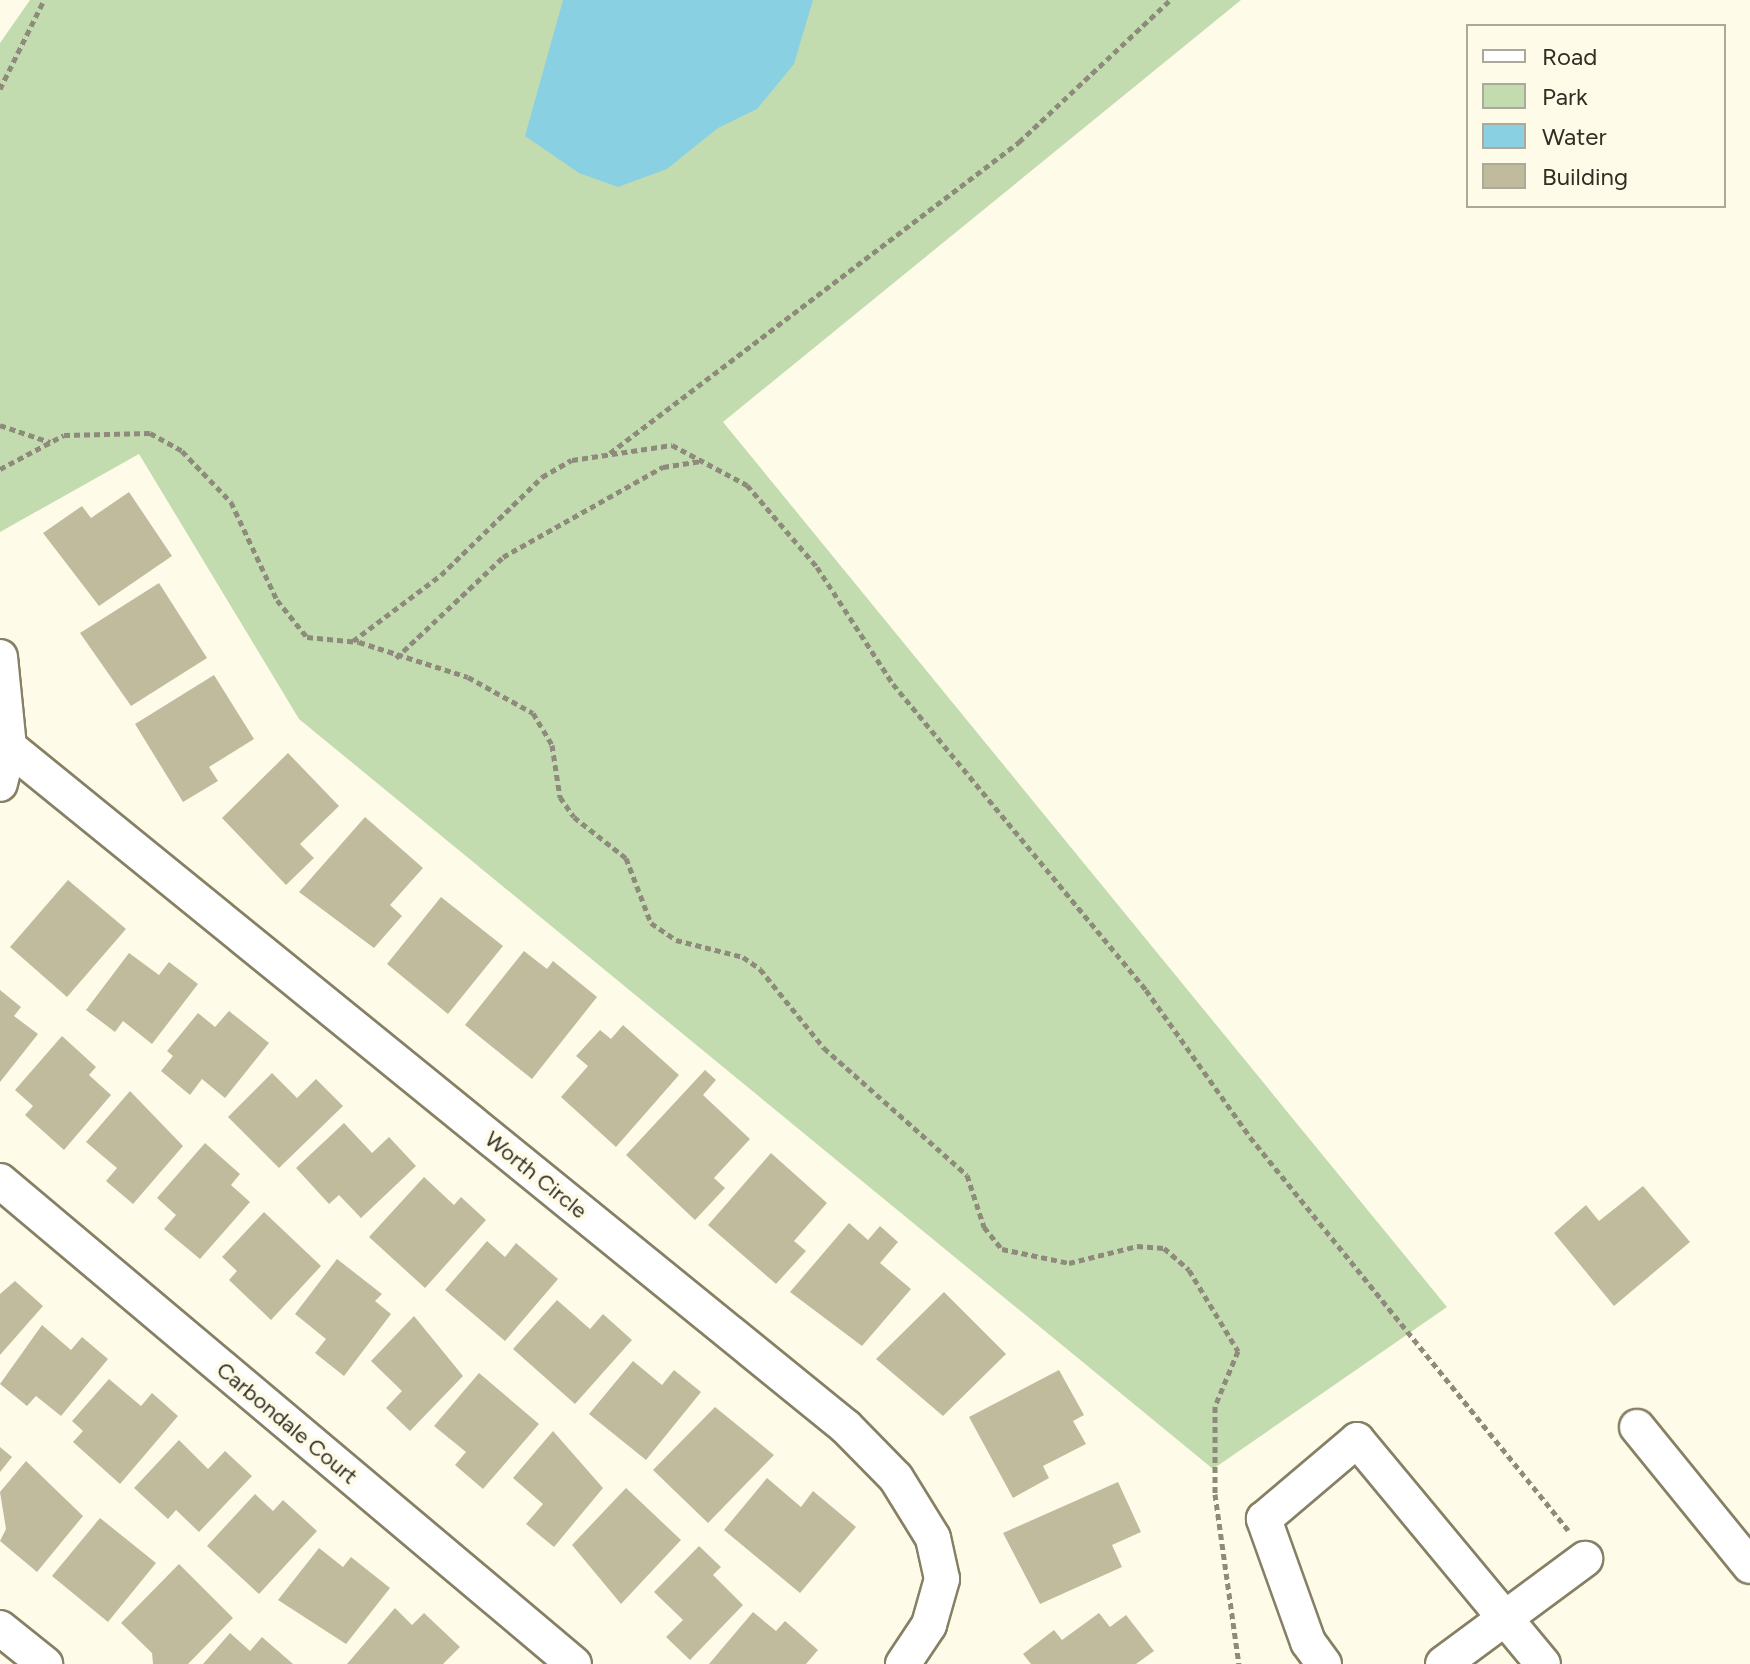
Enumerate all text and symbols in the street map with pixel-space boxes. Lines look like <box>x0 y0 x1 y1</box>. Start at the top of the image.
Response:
legend <box>1466 24 1726 208</box>
text: Road <box>1542 42 1597 71</box>
text: Park <box>1542 82 1588 111</box>
text: Water <box>1542 122 1607 151</box>
text: Building <box>1542 162 1628 191</box>
street label: Worth Circle <box>480 1126 592 1224</box>
street label: Carbondale Court <box>211 1356 363 1490</box>

